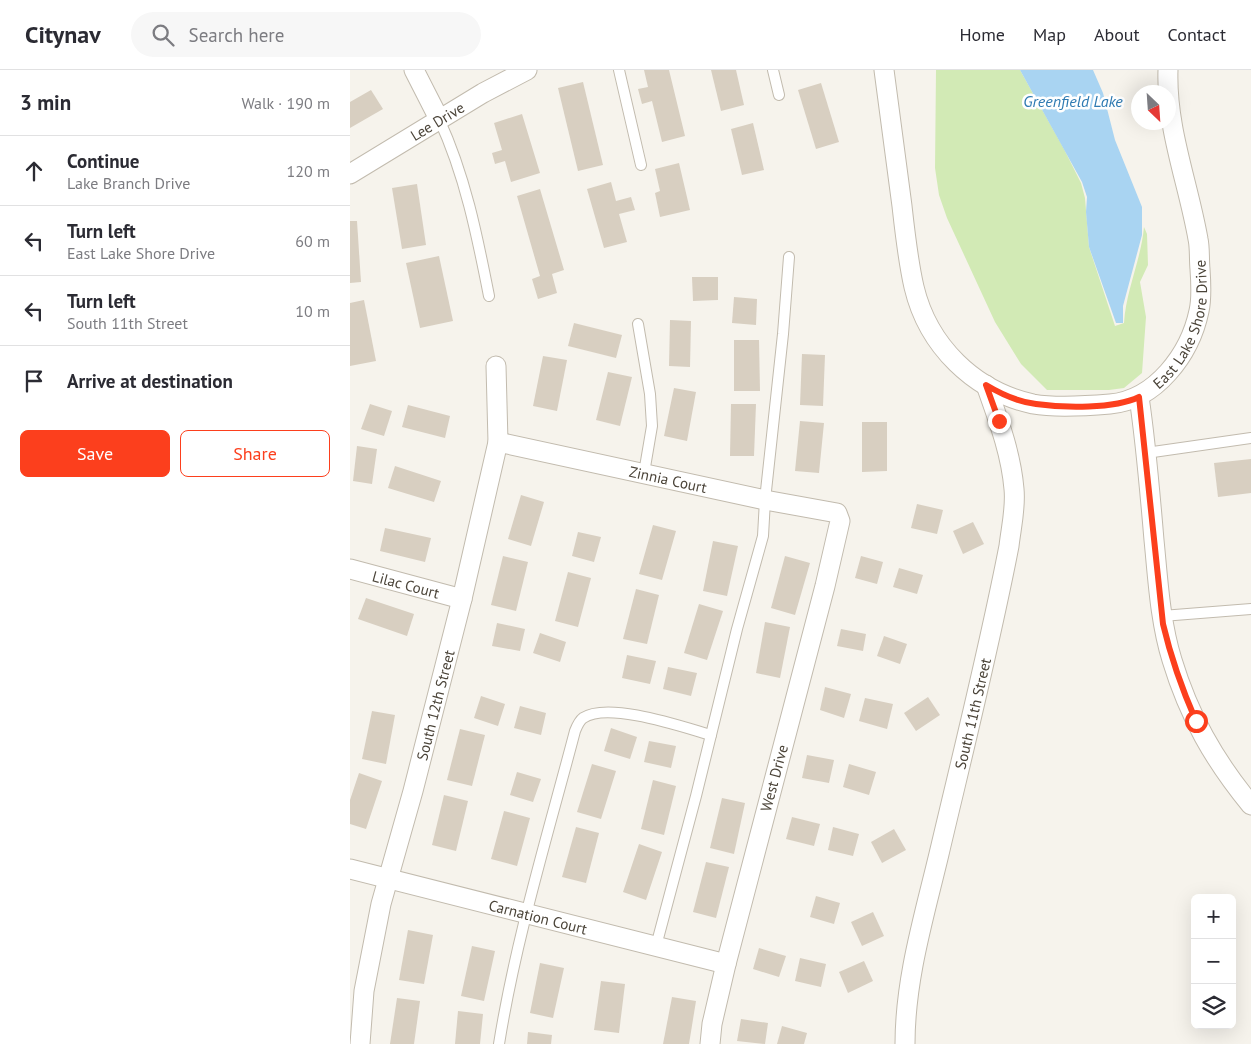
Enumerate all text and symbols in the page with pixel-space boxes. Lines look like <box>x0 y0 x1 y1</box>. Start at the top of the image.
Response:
search box <box>131 12 481 57</box>
text: Citynav <box>25 19 101 50</box>
icon: search <box>149 21 177 49</box>
text: Search here <box>189 23 284 47</box>
text: Home <box>959 23 1005 46</box>
text: Map <box>1033 23 1066 46</box>
text: About <box>1094 23 1140 46</box>
text: Contact <box>1168 23 1226 46</box>
north arrow <box>1131 85 1176 130</box>
text: 3 min <box>20 89 71 116</box>
water label: Greenfield Lake <box>1023 91 1123 111</box>
text: Walk · 190 m <box>241 93 330 113</box>
street label: Lee Drive <box>407 97 468 145</box>
text: Continue <box>67 149 139 173</box>
icon: ahead <box>20 157 48 185</box>
text: 120 m <box>287 161 330 181</box>
text: Lake Branch Drive <box>67 173 190 193</box>
text: Turn left <box>67 219 136 243</box>
icon: left <box>20 227 48 255</box>
text: 60 m <box>295 231 330 251</box>
text: East Lake Shore Drive <box>67 243 215 263</box>
street label: East Lake Shore Drive <box>1149 260 1211 392</box>
text: Turn left <box>67 289 136 313</box>
icon: left <box>20 297 48 325</box>
text: 10 m <box>295 301 330 321</box>
text: South 11th Street <box>67 313 188 333</box>
icon: arrive <box>20 367 48 395</box>
text: Arrive at destination <box>67 369 233 393</box>
route end <box>988 410 1011 433</box>
button: Save <box>20 430 170 477</box>
button: Share <box>180 430 330 477</box>
street label: Zinnia Court <box>627 461 709 497</box>
street label: Lilac Court <box>370 566 442 602</box>
street label: South 12th Street <box>412 648 458 762</box>
street label: South 11th Street <box>950 656 994 771</box>
route start <box>1185 710 1208 733</box>
street label: West Drive <box>756 742 792 814</box>
map controls <box>1191 894 1236 1029</box>
button: + <box>1191 894 1236 939</box>
street label: Carnation Court <box>487 895 589 938</box>
button: − <box>1191 939 1236 984</box>
button: layers <box>1191 984 1236 1029</box>

